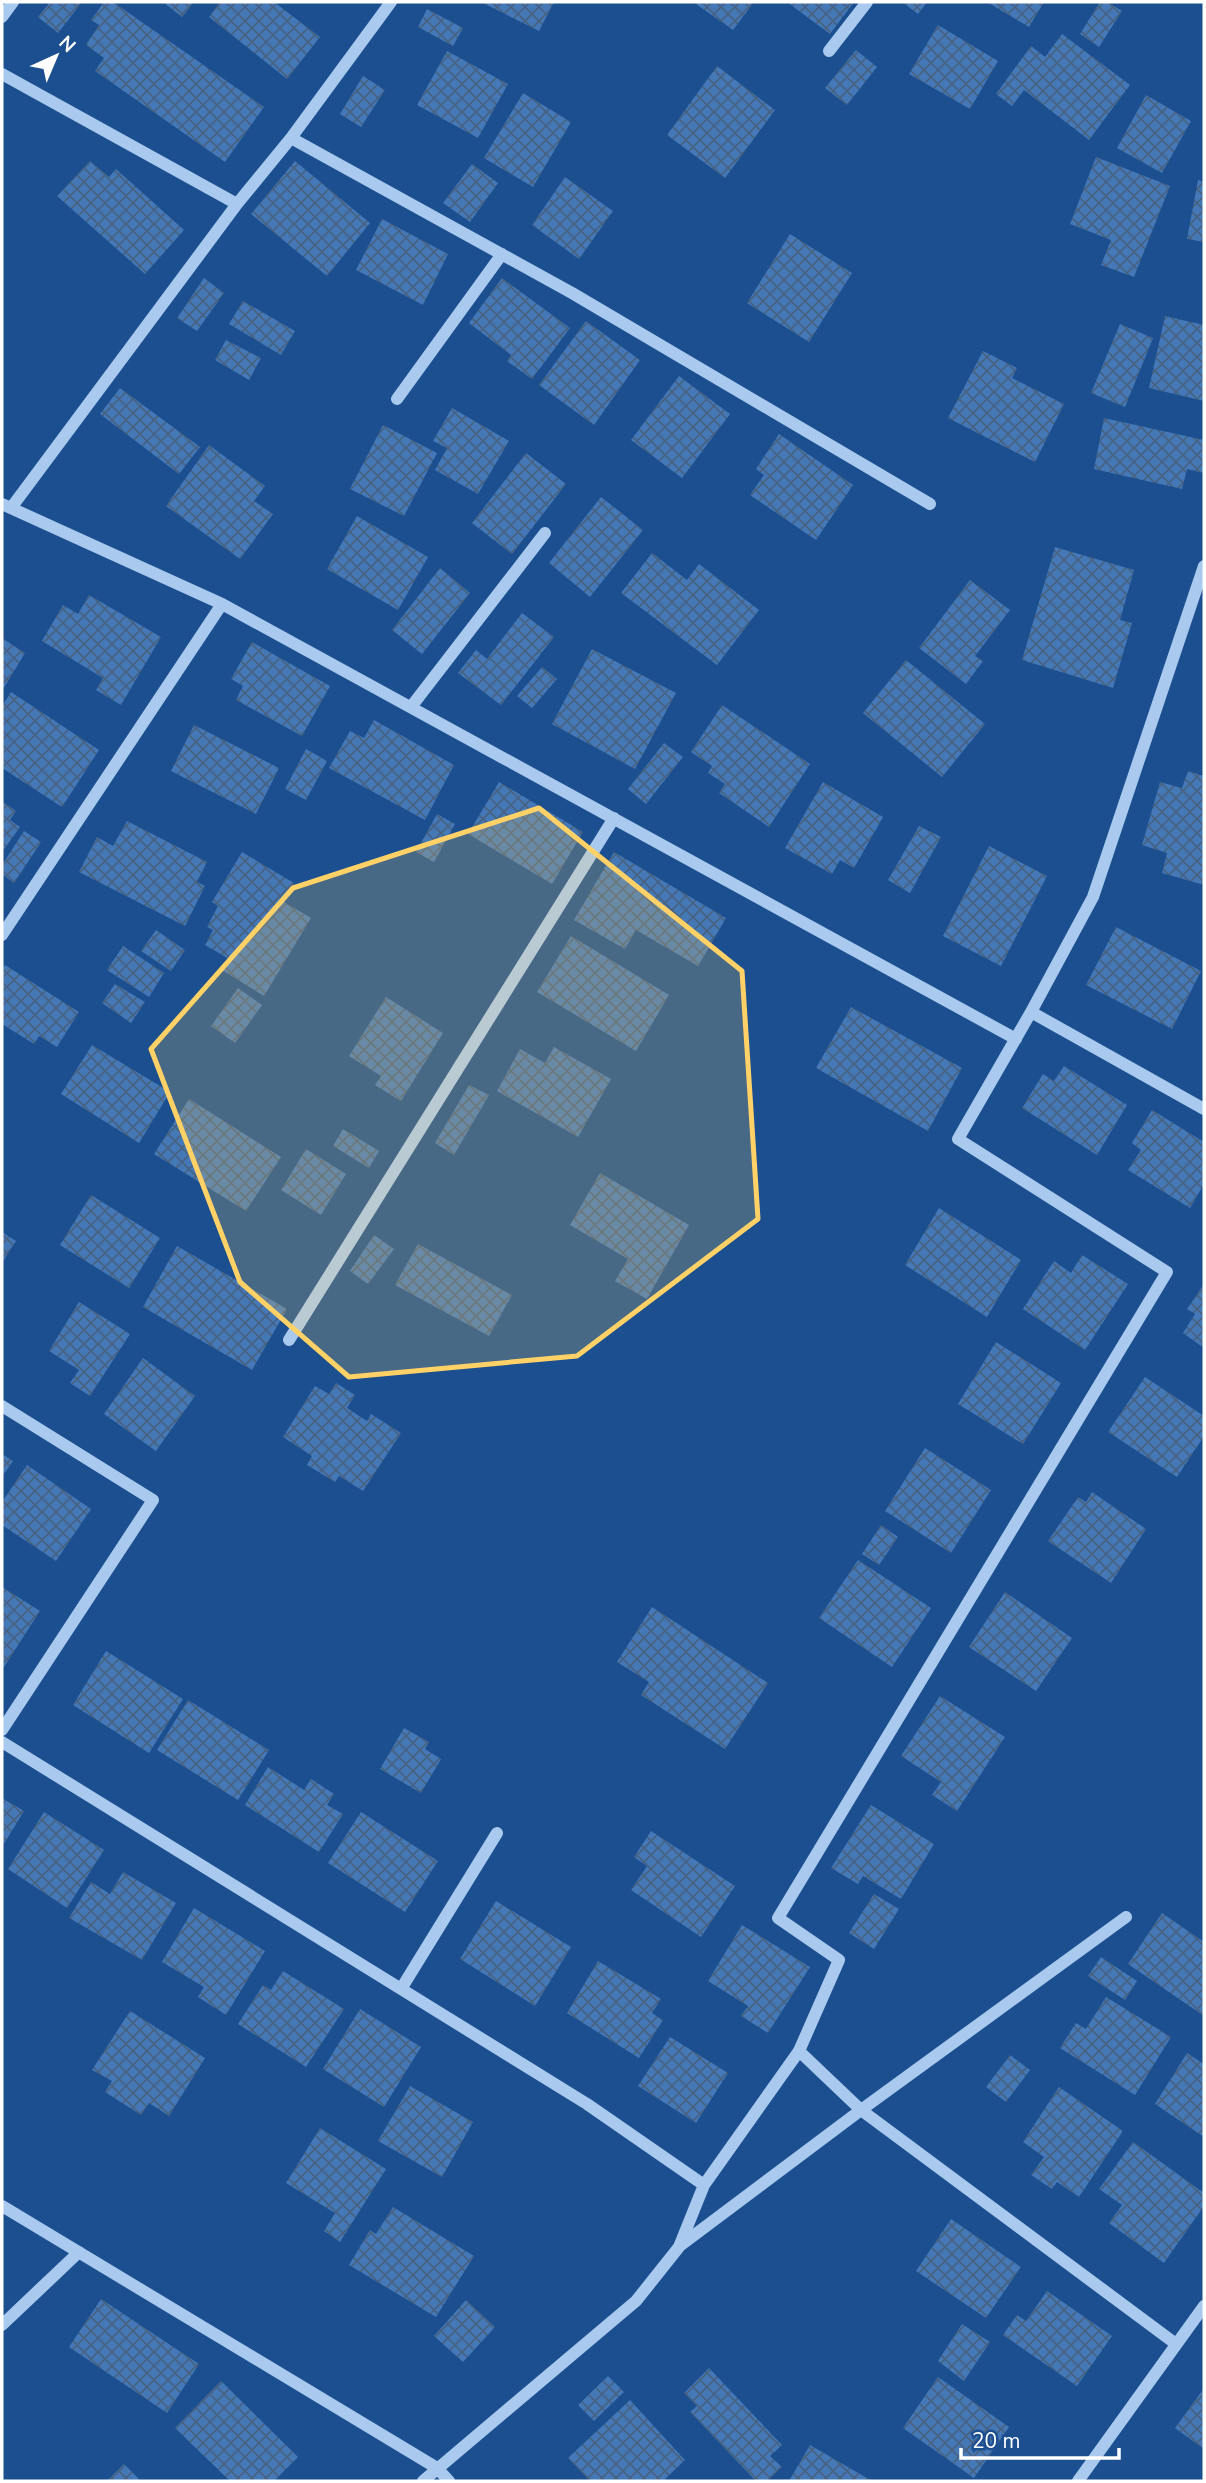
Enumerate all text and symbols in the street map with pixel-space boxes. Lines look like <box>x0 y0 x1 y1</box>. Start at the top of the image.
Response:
north arrow <box>21 21 91 91</box>
text: N <box>53 30 81 59</box>
scale bar <box>961 2416 1118 2460</box>
text: 20 m <box>972 2427 1021 2455</box>

